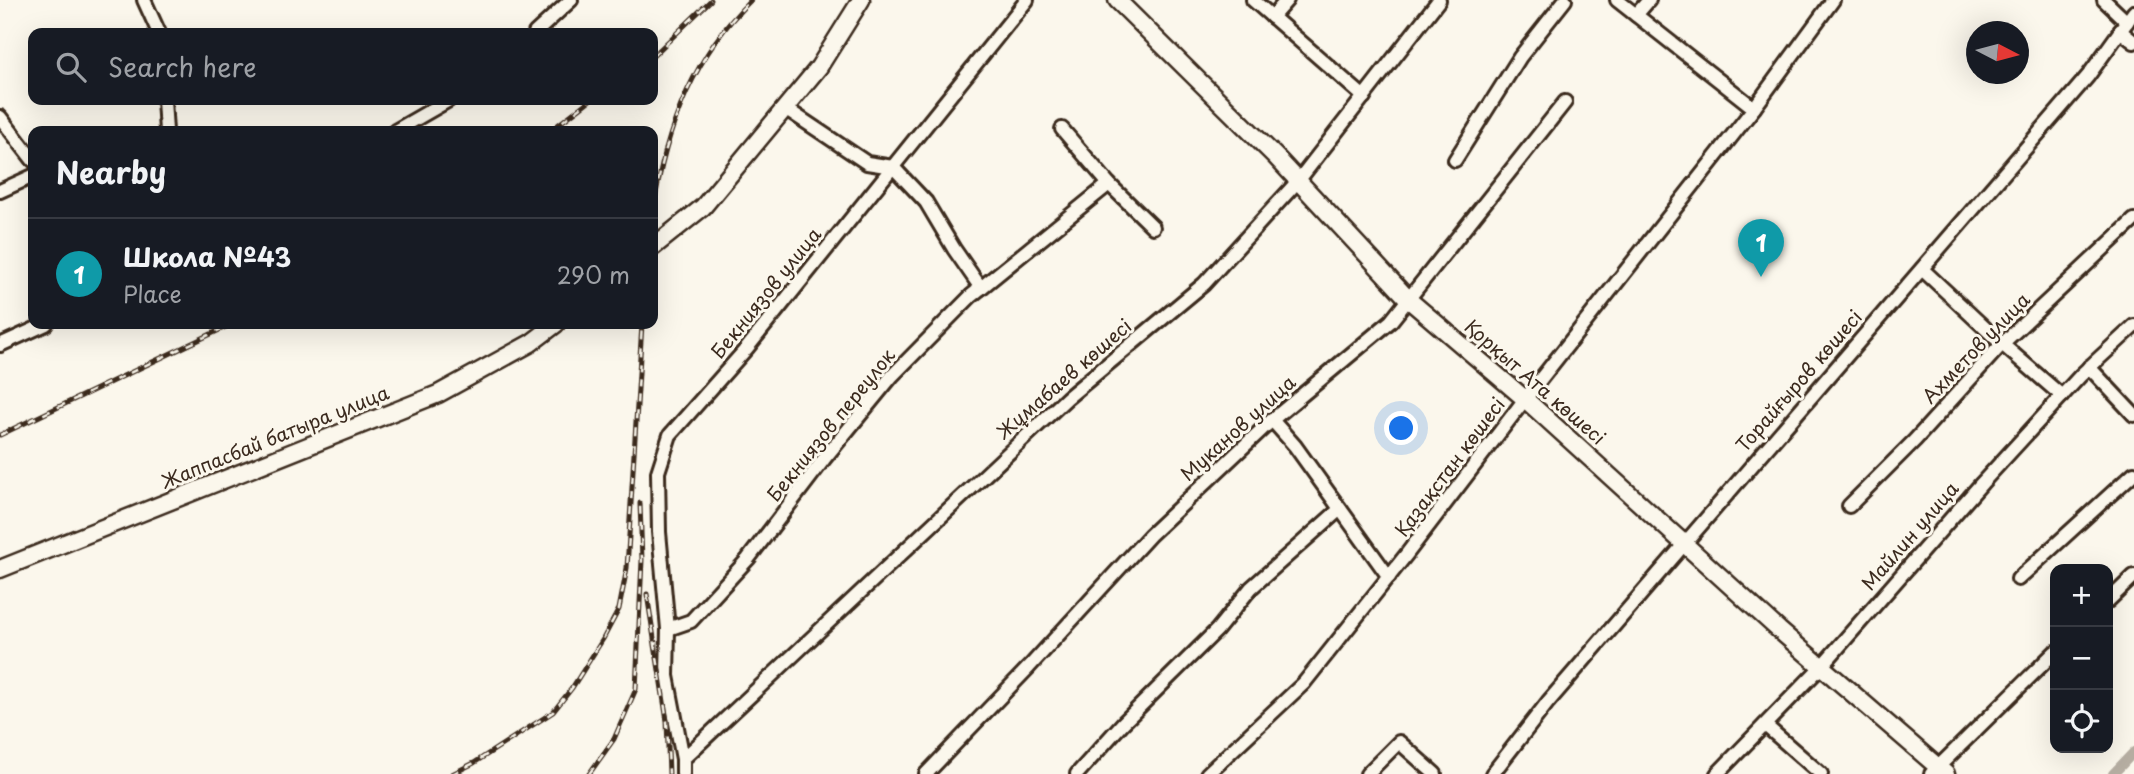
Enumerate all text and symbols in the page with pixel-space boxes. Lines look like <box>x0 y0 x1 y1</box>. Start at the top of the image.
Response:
north arrow <box>1966 21 2029 84</box>
search box <box>28 28 658 105</box>
text: Search here <box>108 47 257 86</box>
icon: search <box>52 48 90 86</box>
text: Nearby <box>56 149 166 194</box>
pin: 1 <box>1738 219 1784 277</box>
street label: Бекниязов улица <box>704 221 827 364</box>
text: Школа №43 <box>123 237 291 276</box>
text: 1 <box>74 257 85 292</box>
text: 290 m <box>557 257 630 292</box>
text: Place <box>123 276 182 311</box>
street label: Ахметов улица <box>1915 286 2036 409</box>
street label: Торайғыров көшесі <box>1729 303 1868 457</box>
street label: Жұмабаев көшесі <box>990 312 1137 445</box>
street label: Қорқыт Ата көшесі <box>1459 312 1612 451</box>
street label: Бекниязов переулок <box>760 341 901 507</box>
street label: Муканов улица <box>1174 368 1301 487</box>
street label: Жаппасбай батыра улица <box>157 377 393 495</box>
street label: Қазақстан көшесі <box>1388 391 1511 542</box>
your location <box>1384 411 1418 445</box>
street label: Майлин улица <box>1854 475 1964 596</box>
map controls <box>2050 564 2113 753</box>
button: + <box>2050 564 2113 627</box>
button: − <box>2050 627 2113 690</box>
button: locate <box>2050 690 2113 753</box>

